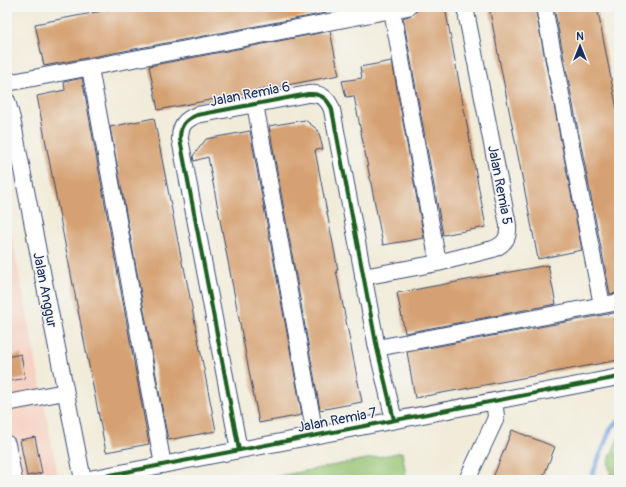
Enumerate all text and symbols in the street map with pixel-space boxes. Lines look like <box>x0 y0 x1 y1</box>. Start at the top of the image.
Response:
north arrow <box>560 26 600 66</box>
text: N <box>576 30 584 43</box>
street label: Jalan Remia 6 <box>209 78 291 110</box>
street label: Jalan Remia 5 <box>484 144 516 226</box>
street label: Jalan Anggur <box>29 251 61 329</box>
street label: Jalan Remia 7 <box>296 404 379 436</box>

